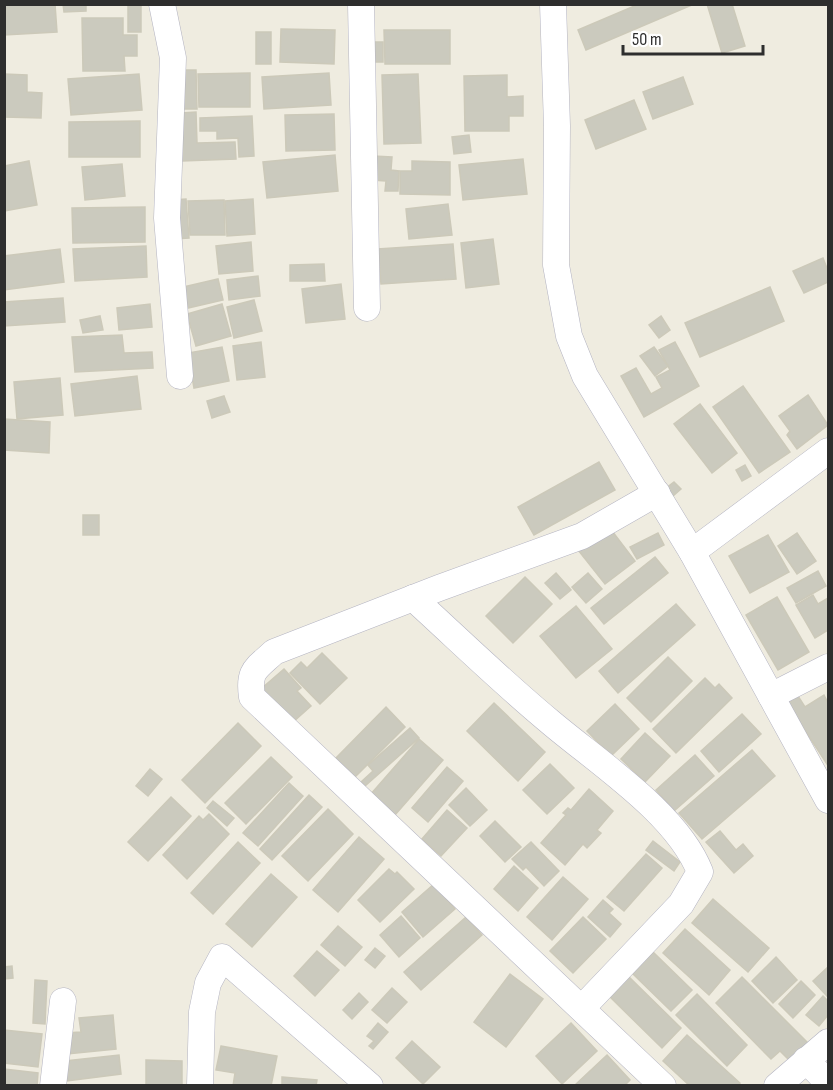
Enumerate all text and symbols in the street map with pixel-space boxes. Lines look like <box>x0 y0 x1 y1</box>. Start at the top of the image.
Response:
scale bar <box>623 18 762 56</box>
text: 50 m <box>632 29 662 50</box>

